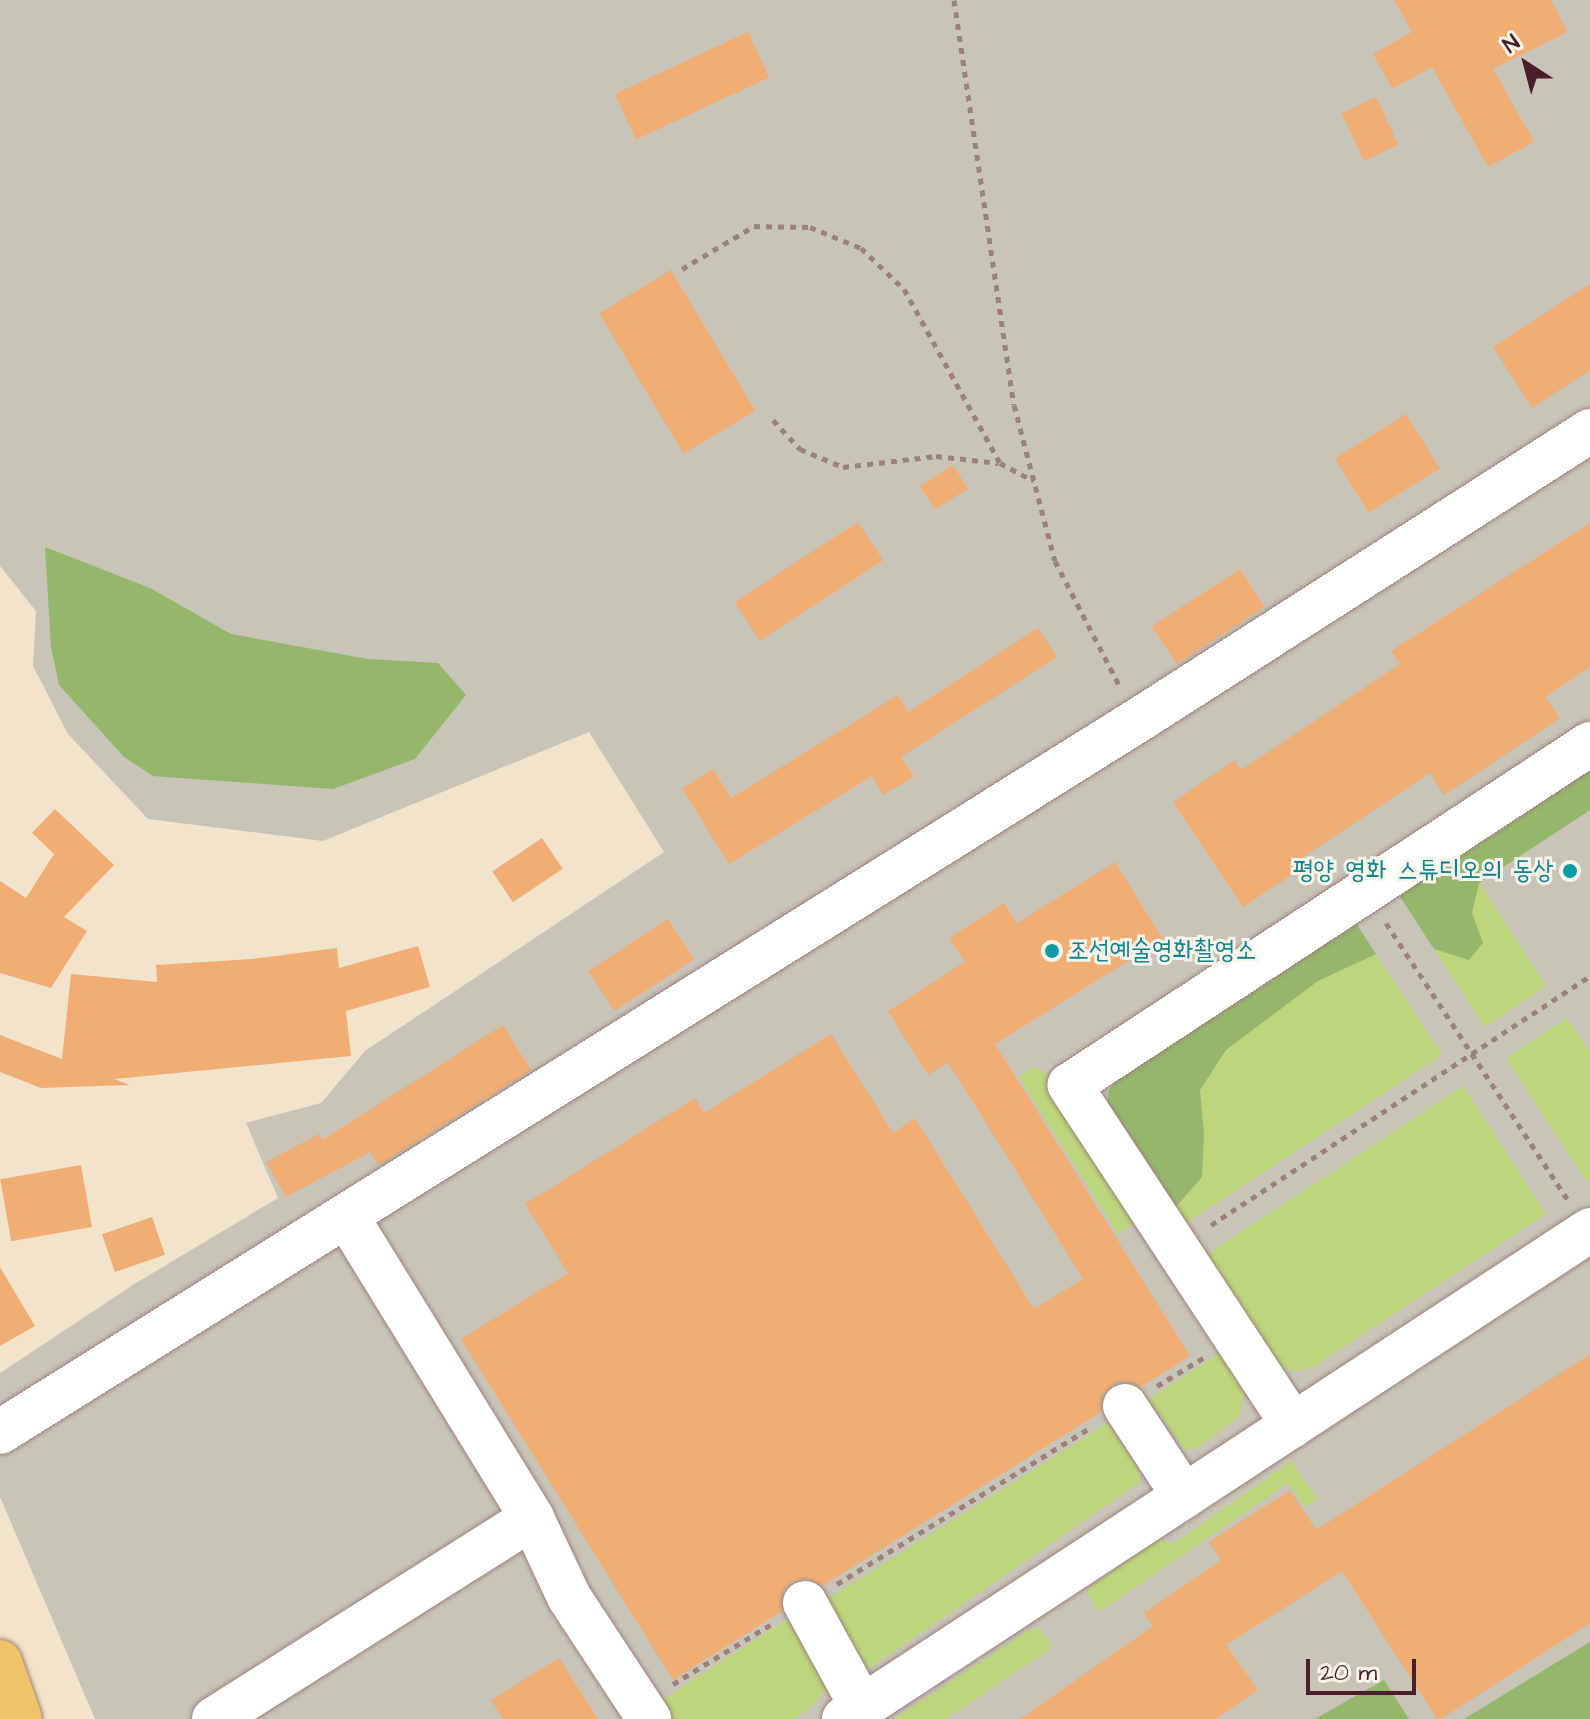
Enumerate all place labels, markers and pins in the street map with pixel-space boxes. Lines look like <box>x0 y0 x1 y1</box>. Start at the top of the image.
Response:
place label: 평양 영화 스튜디오의 동상 <box>1293 855 1554 887</box>
marker: 평양 영화 스튜디오의 동상 <box>1561 862 1579 880</box>
place label: 조선예술영화촬영소 <box>1068 935 1256 967</box>
marker: 조선예술영화촬영소 <box>1043 942 1061 960</box>

